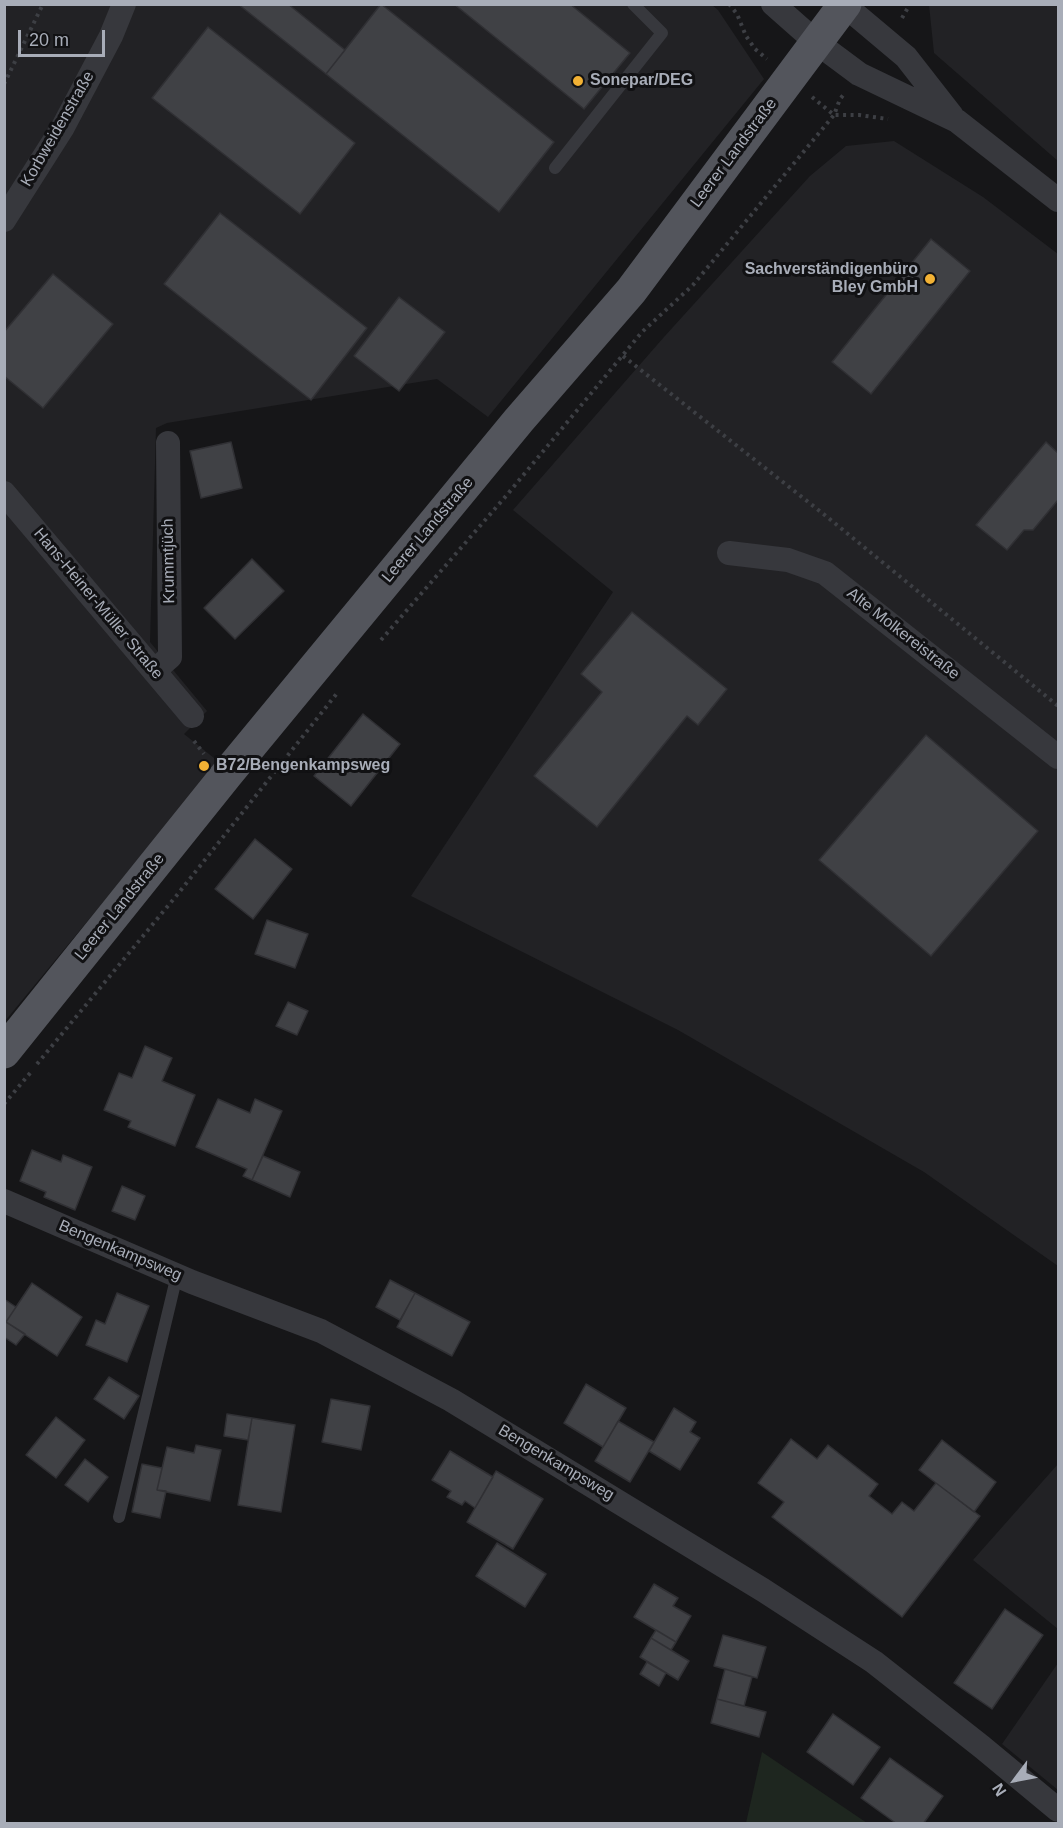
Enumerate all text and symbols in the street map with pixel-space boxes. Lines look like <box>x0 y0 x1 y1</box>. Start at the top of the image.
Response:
scale bar <box>21 18 108 56</box>
text: 20 m <box>29 30 69 50</box>
street label: Korbweidenstraße <box>17 68 99 190</box>
place label: Sonepar/DEG <box>590 71 693 91</box>
marker: Sonepar/DEG <box>571 74 585 88</box>
street label: Leerer Landstraße <box>687 95 781 211</box>
place label: Sachverständigenbüro Bley GmbH <box>745 260 918 298</box>
marker: Sachverständigenbüro Bley GmbH <box>923 272 937 286</box>
street label: Leerer Landstraße <box>378 473 478 587</box>
street label: Krummtjüch <box>159 518 179 604</box>
street label: Hans-Heiner-Müller Straße <box>29 525 167 683</box>
street label: Alte Molkereistraße <box>843 584 963 684</box>
place label: B72/Bengenkampsweg <box>216 756 390 776</box>
marker: B72/Bengenkampsweg <box>197 759 211 773</box>
street label: Leerer Landstraße <box>71 850 169 964</box>
street label: Bengenkampsweg <box>56 1216 184 1286</box>
street label: Bengenkampsweg <box>495 1421 617 1505</box>
north arrow <box>985 1750 1045 1810</box>
text: N <box>989 1780 1010 1799</box>

